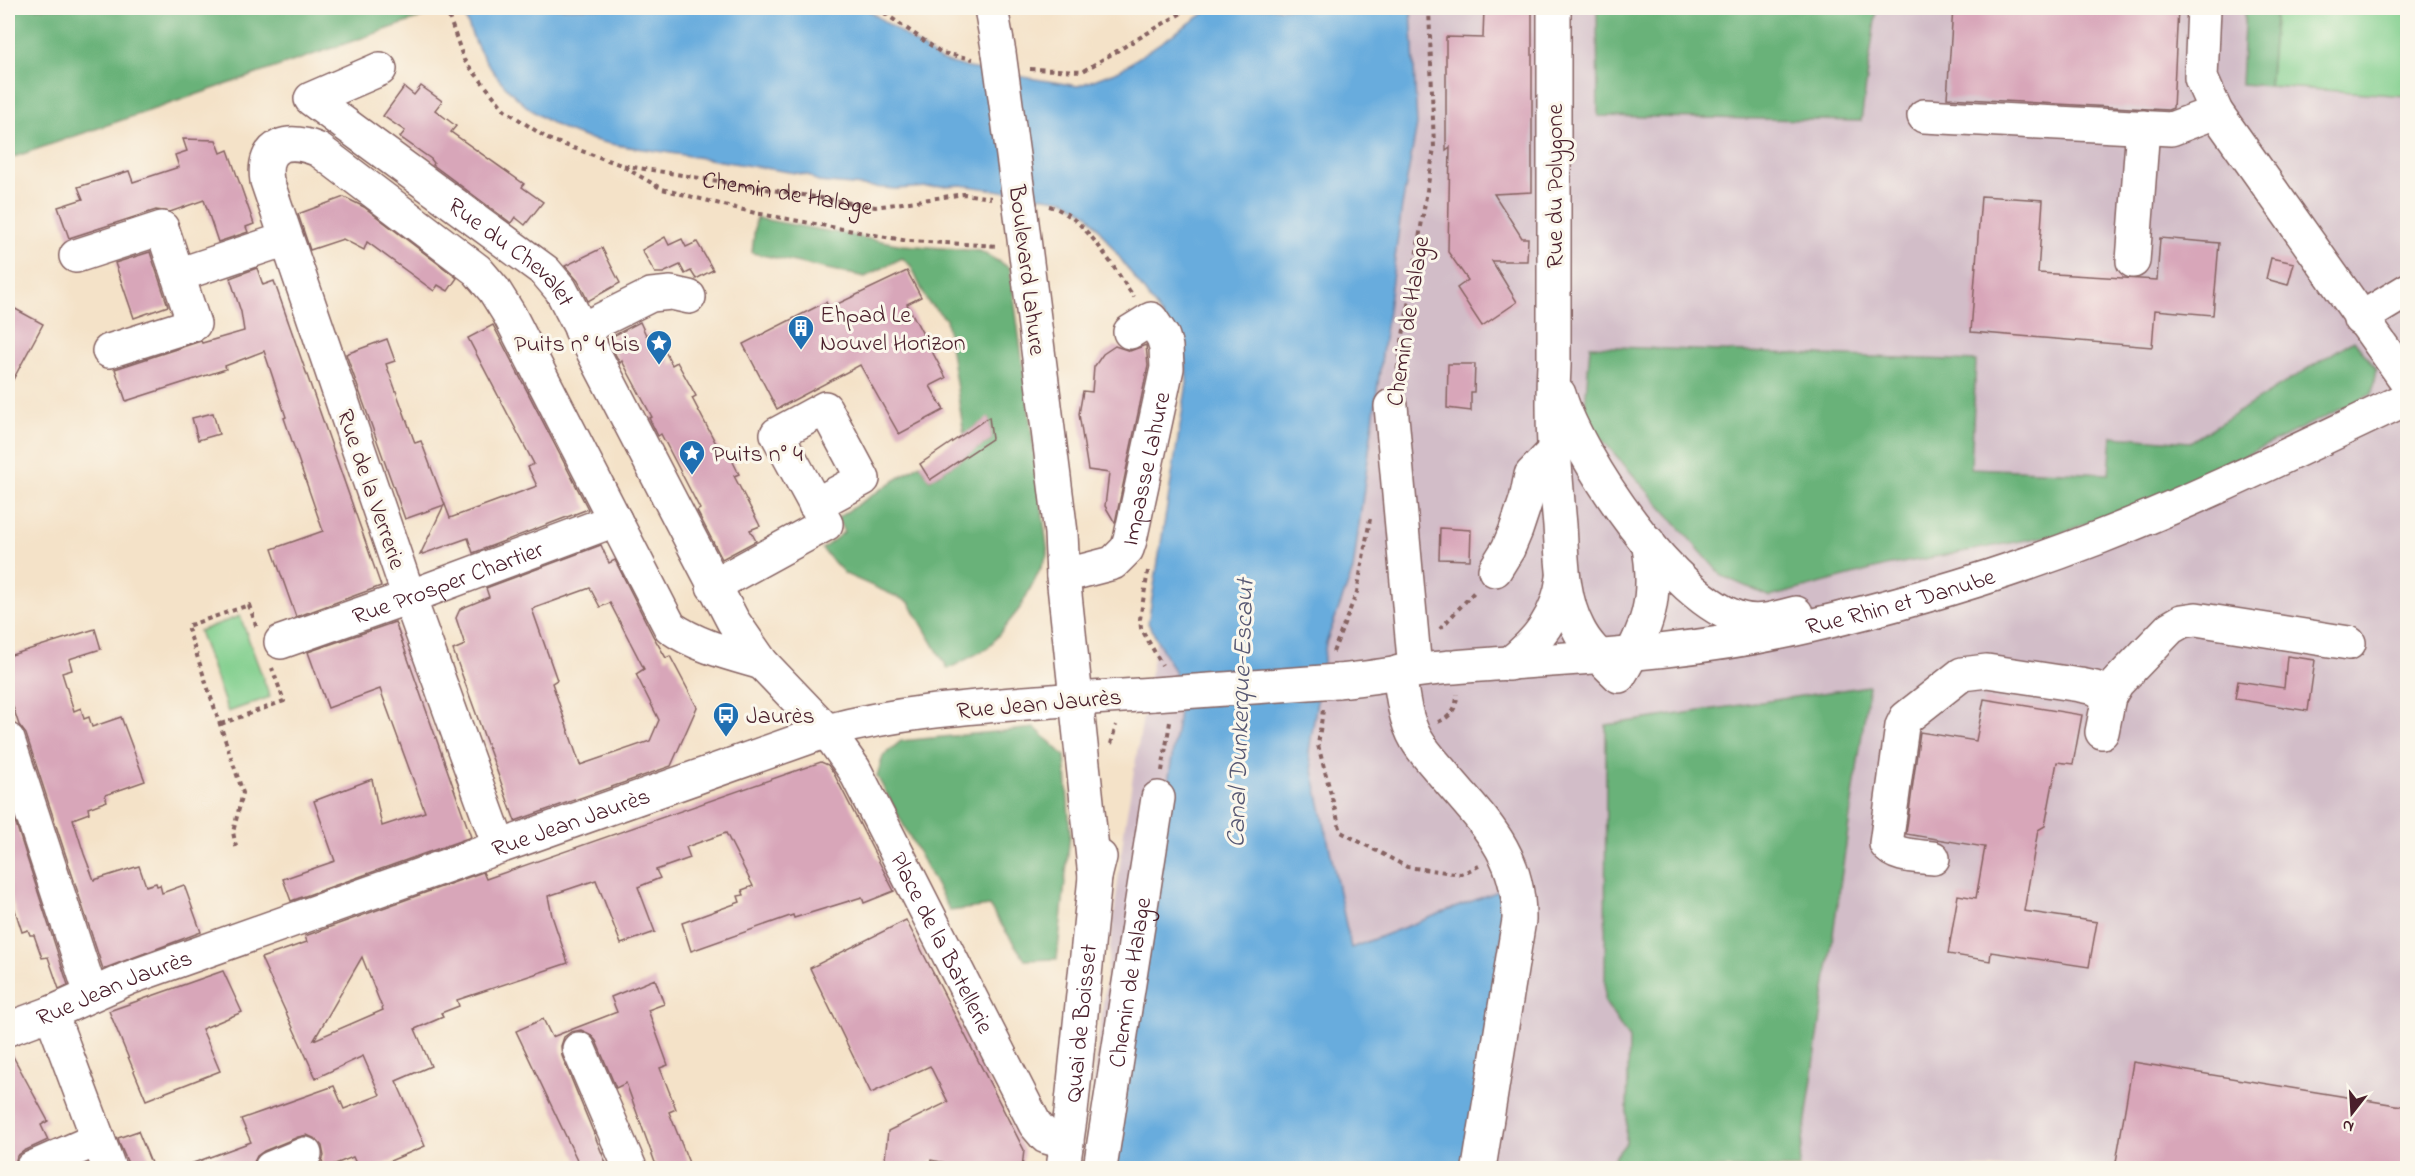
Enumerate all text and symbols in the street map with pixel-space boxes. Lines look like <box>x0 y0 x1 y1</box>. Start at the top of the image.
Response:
street label: Rue du Polygone <box>1539 104 1575 268</box>
street label: Chemin de Halage <box>700 164 875 226</box>
street label: Boulevard Lahure <box>998 182 1053 358</box>
street label: Rue du Chevalet <box>439 190 582 314</box>
street label: Chemin de Halage <box>1379 234 1440 409</box>
place label: Ehpad Le Nouvel Horizon <box>820 299 966 362</box>
building icon: Ehpad Le Nouvel Horizon <box>786 313 816 351</box>
place label: Puits n° 4 bis <box>514 328 640 363</box>
place icon: Puits n° 4 bis <box>644 328 674 366</box>
street label: Impasse Lahure <box>1114 389 1181 551</box>
street label: Rue de la Verrerie <box>326 405 413 575</box>
place icon: Puits n° 4 <box>677 438 707 476</box>
place label: Puits n° 4 <box>712 438 803 473</box>
street label: Rue Prosper Chartier <box>348 533 549 636</box>
street label: Rue Rhin et Danube <box>1803 560 2000 646</box>
water label: Canal Dunkerque-Escaut <box>1218 576 1266 848</box>
street label: Rue Jean Jaurès <box>955 681 1123 730</box>
bus stop icon: Jaurès <box>711 700 741 738</box>
place label: Jaurès <box>746 700 815 735</box>
street label: Rue Jean Jaurès <box>488 780 656 868</box>
street label: Place de la Batellerie <box>879 847 1001 1041</box>
street label: Chemin de Halage <box>1101 895 1162 1070</box>
street label: Rue Jean Jaurès <box>32 942 197 1037</box>
street label: Quai de Boisset <box>1057 942 1108 1104</box>
north arrow <box>2322 1083 2382 1143</box>
text: N <box>2339 1112 2357 1138</box>

